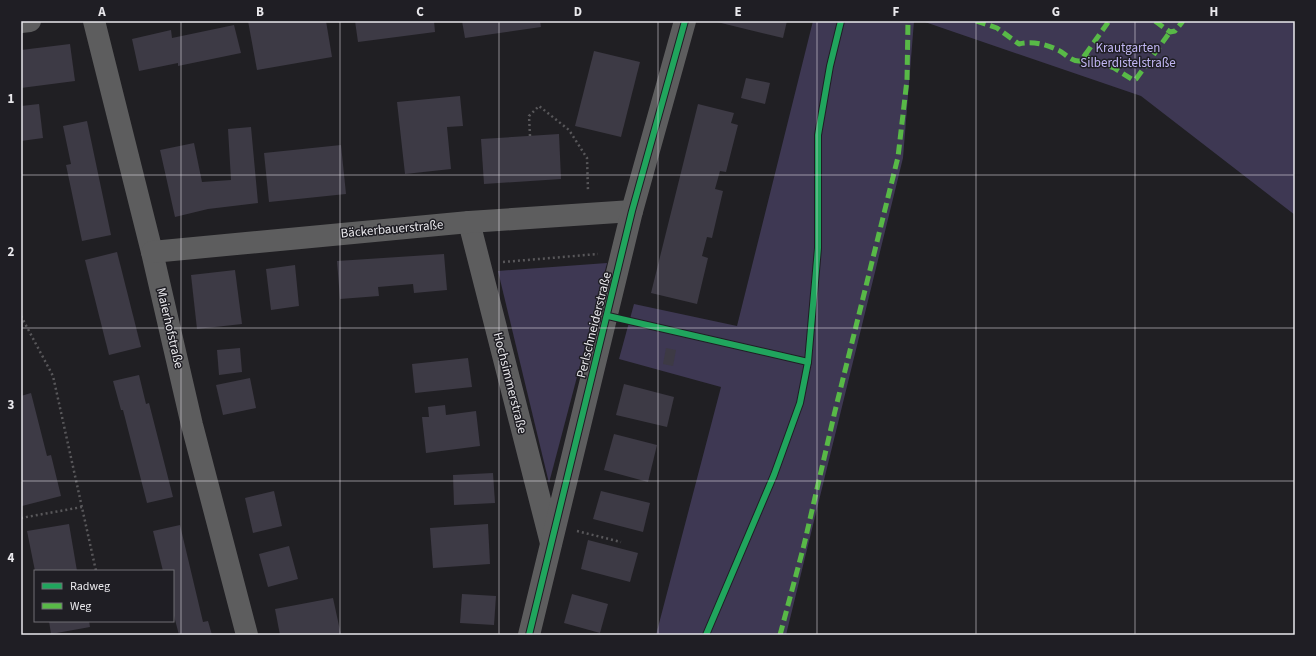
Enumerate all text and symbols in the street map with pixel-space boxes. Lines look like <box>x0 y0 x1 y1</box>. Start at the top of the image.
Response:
text: A <box>97 3 106 21</box>
text: B <box>256 3 264 21</box>
text: C <box>416 3 424 21</box>
text: D <box>574 3 582 21</box>
text: E <box>734 3 742 21</box>
text: F <box>893 3 900 21</box>
text: G <box>1052 3 1060 21</box>
text: H <box>1210 3 1218 21</box>
park label: Krautgarten Silberdistelstraße <box>1080 39 1176 72</box>
text: 1 <box>8 90 15 108</box>
street label: Bäckerbauerstraße <box>340 216 444 242</box>
text: 2 <box>8 243 15 261</box>
street label: Perlschneiderstraße <box>572 270 616 380</box>
street label: Maierhofstraße <box>152 286 188 370</box>
street label: Hochsimmerstraße <box>489 330 531 436</box>
text: 3 <box>8 396 15 414</box>
text: 4 <box>8 549 15 567</box>
legend <box>34 570 174 622</box>
text: Radweg <box>70 578 110 595</box>
text: Weg <box>70 598 91 615</box>

